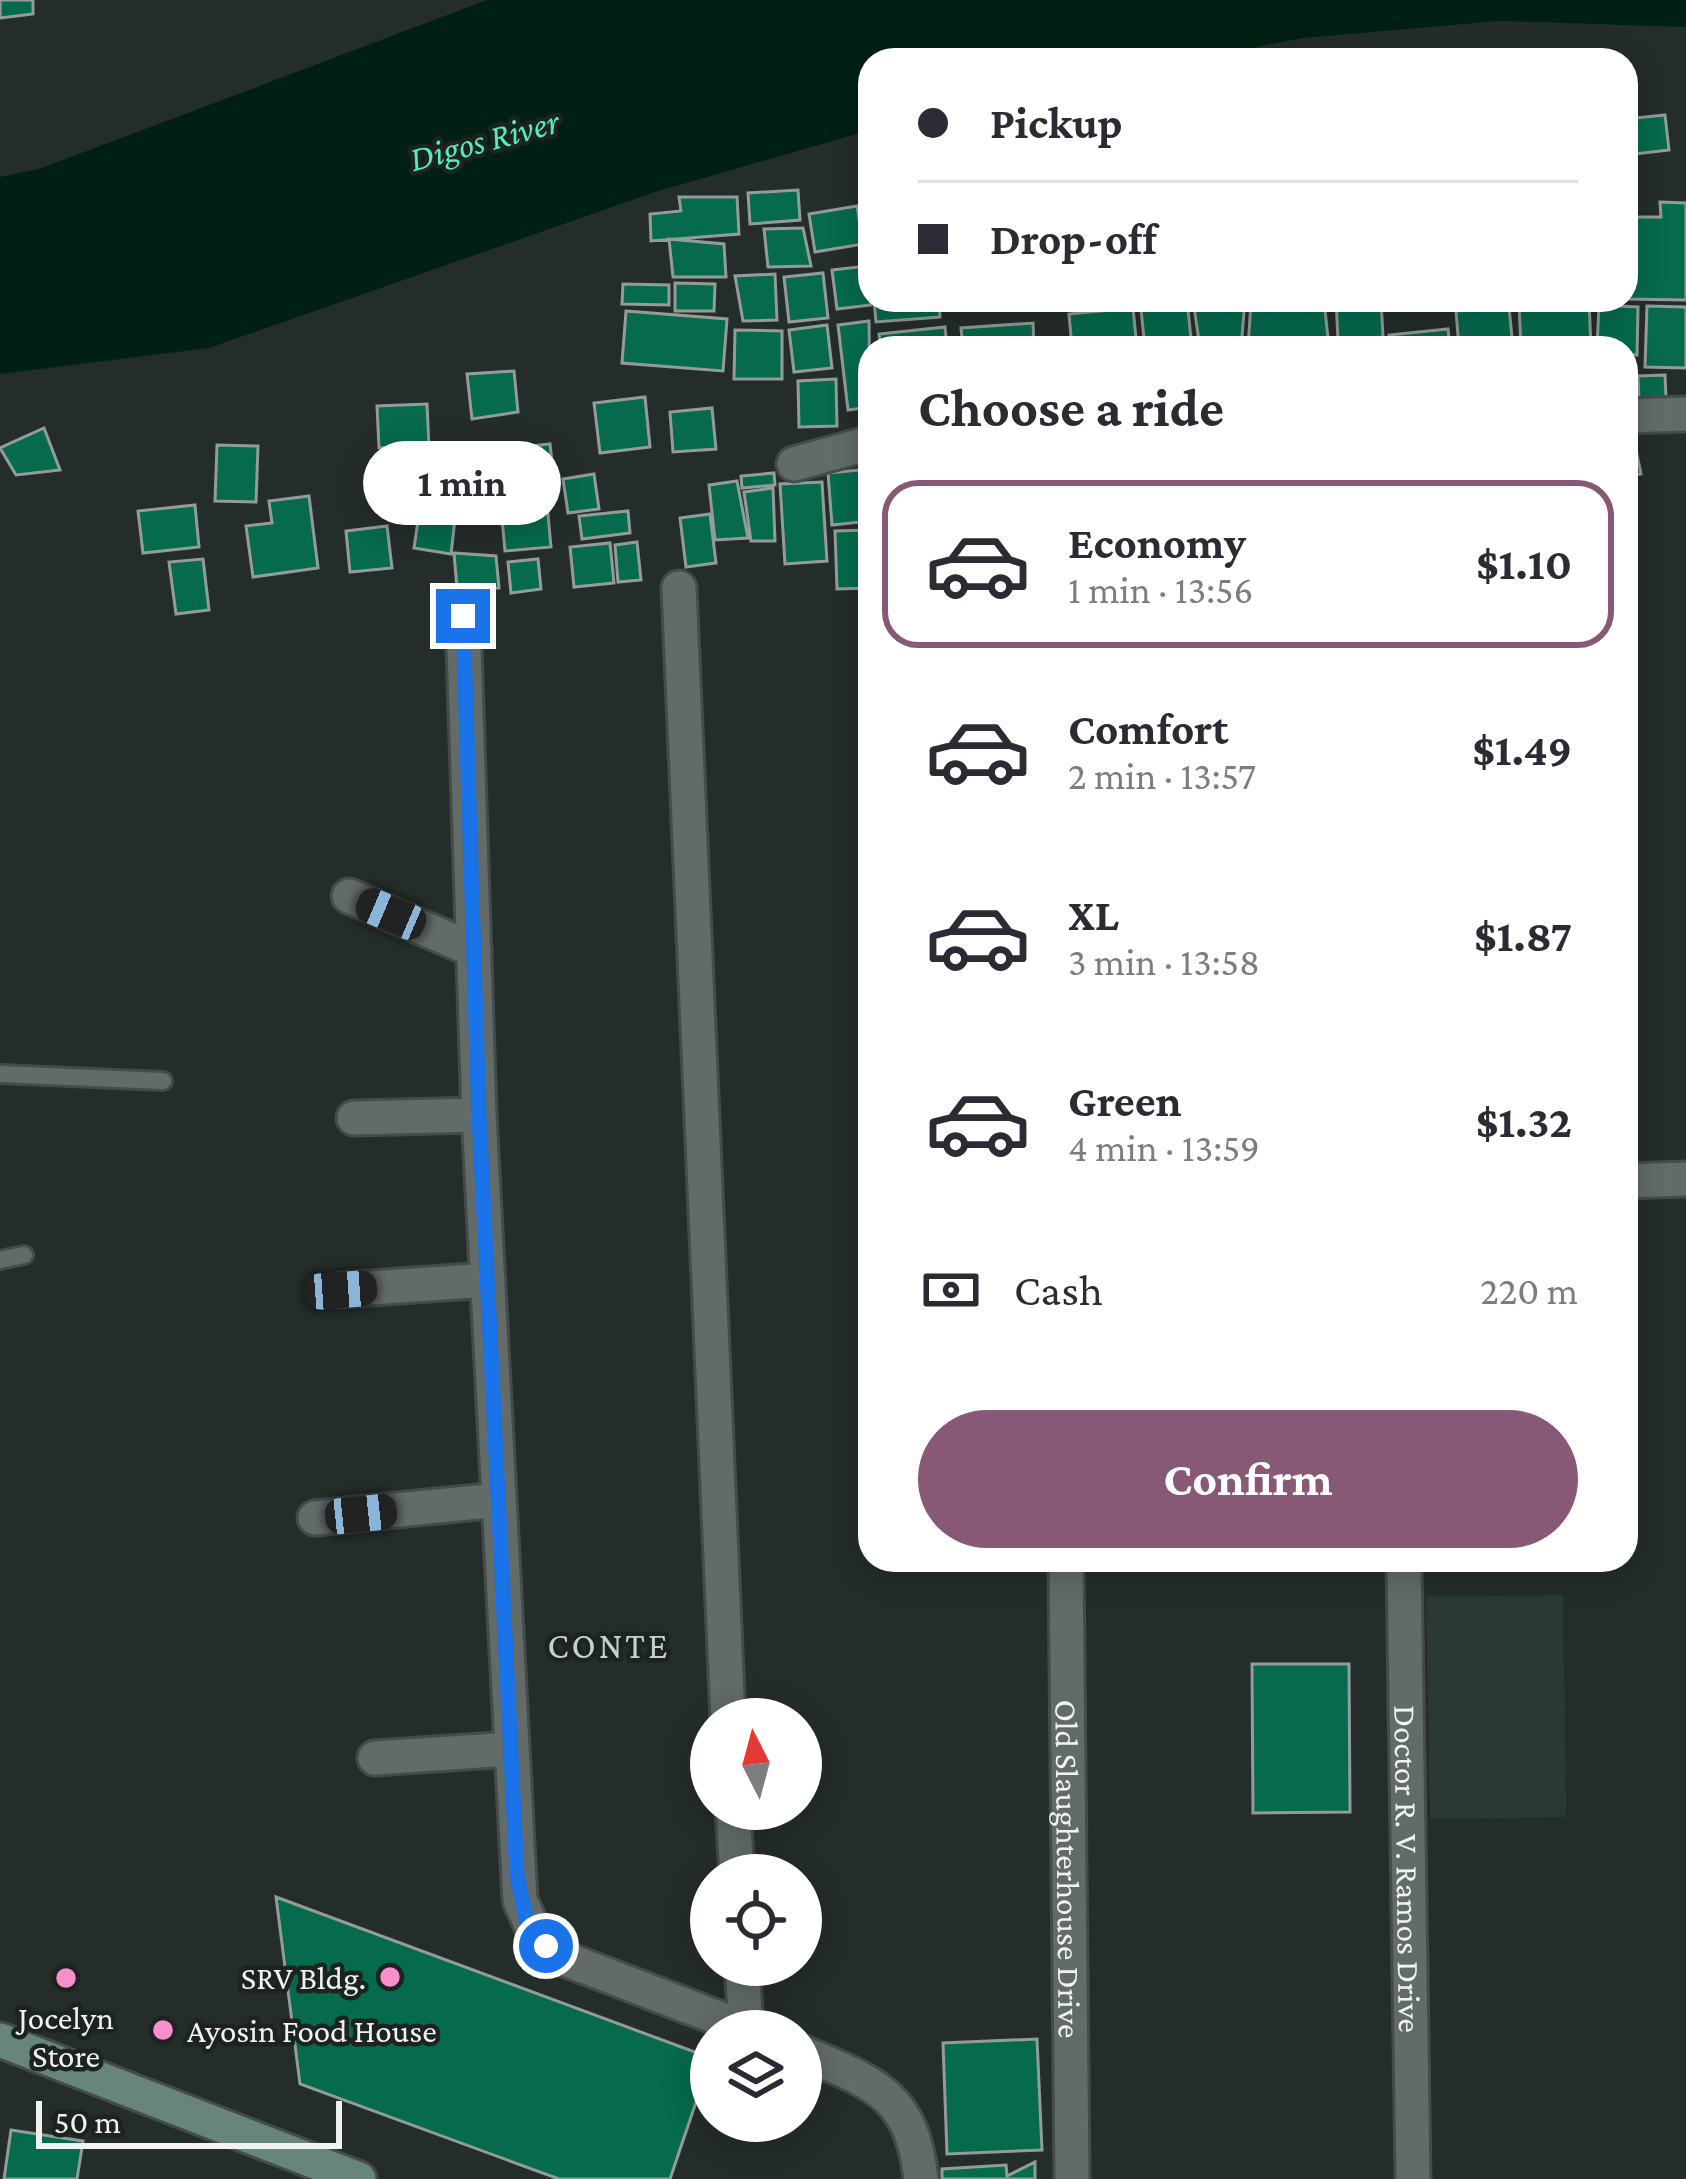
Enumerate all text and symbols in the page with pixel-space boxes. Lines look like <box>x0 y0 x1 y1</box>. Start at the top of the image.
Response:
text: Pickup <box>990 98 1123 148</box>
water label: Digos River <box>405 100 565 179</box>
text: Drop-off <box>990 214 1157 264</box>
text: Choose a ride <box>918 378 1224 438</box>
callout: 1 min <box>364 442 562 526</box>
text: 1 min <box>418 461 506 504</box>
icon: car <box>924 510 1032 618</box>
text: Economy <box>1068 518 1246 568</box>
text: $1.10 <box>1476 539 1572 589</box>
text: 1 min · 13:56 <box>1068 568 1253 611</box>
route end <box>436 589 490 643</box>
icon: car <box>924 696 1032 804</box>
text: Comfort <box>1068 704 1229 754</box>
text: $1.49 <box>1472 725 1572 775</box>
text: 2 min · 13:57 <box>1068 754 1256 797</box>
icon: car <box>924 882 1032 990</box>
car <box>351 883 431 945</box>
text: XL <box>1068 890 1119 940</box>
text: $1.87 <box>1474 911 1572 961</box>
text: 3 min · 13:58 <box>1068 940 1260 983</box>
icon: car <box>924 1068 1032 1176</box>
text: Green <box>1068 1076 1182 1126</box>
text: $1.32 <box>1476 1097 1572 1147</box>
text: 4 min · 13:59 <box>1068 1126 1260 1169</box>
icon: cash <box>918 1257 984 1323</box>
text: Cash <box>1014 1265 1103 1315</box>
text: 220 m <box>1480 1269 1578 1312</box>
car <box>304 1270 378 1310</box>
button: Confirm <box>918 1410 1578 1548</box>
car <box>323 1492 399 1536</box>
district label: CONTE <box>548 1626 671 1666</box>
north arrow <box>690 1698 822 1830</box>
map controls <box>690 1698 822 2142</box>
street label: Old Slaughterhouse Drive <box>1048 1699 1089 2039</box>
street label: Doctor R. V. Ramos Drive <box>1387 1705 1429 2033</box>
button: locate <box>690 1854 822 1986</box>
route start <box>519 1919 573 1973</box>
place label: SRV Bldg. <box>241 1959 366 1996</box>
marker: SRV Bldg. <box>377 1964 403 1990</box>
marker: Jocelyn Store <box>53 1965 79 1991</box>
place label: Jocelyn Store <box>15 1999 114 2074</box>
button: layers <box>690 2010 822 2142</box>
place label: Ayosin Food House <box>187 2012 437 2049</box>
marker: Ayosin Food House <box>150 2017 176 2043</box>
scale bar <box>36 2095 342 2148</box>
text: 50 m <box>54 2103 121 2140</box>

